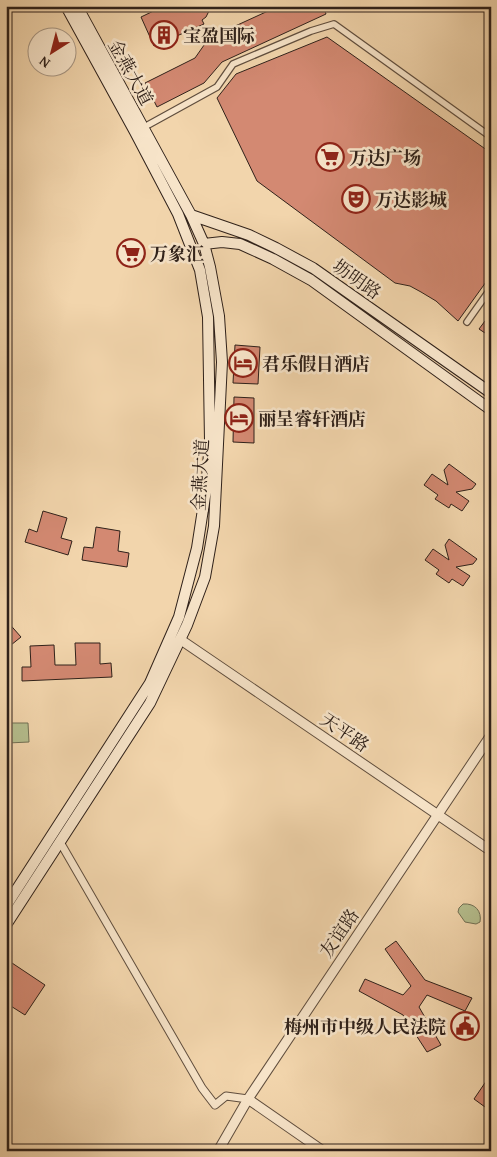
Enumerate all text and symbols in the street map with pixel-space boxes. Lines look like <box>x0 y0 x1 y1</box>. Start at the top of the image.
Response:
building icon: 宝盈国际 <box>149 20 179 50</box>
place label: 宝盈国际 <box>183 22 255 49</box>
north arrow <box>28 28 78 78</box>
street label: 金燕大道 <box>102 34 160 110</box>
text: N <box>34 51 54 73</box>
supermarket icon: 万达广场 <box>315 142 345 172</box>
place label: 万达广场 <box>349 144 421 171</box>
theatre icon: 万达影城 <box>341 184 371 214</box>
place label: 万达影城 <box>375 186 447 213</box>
supermarket icon: 万象汇 <box>116 238 146 268</box>
place label: 万象汇 <box>150 240 204 267</box>
street label: 坜明路 <box>327 252 387 306</box>
hotel icon: 君乐假日酒店 <box>228 348 258 378</box>
place label: 君乐假日酒店 <box>262 350 370 377</box>
hotel icon: 丽呈睿轩酒店 <box>224 403 254 433</box>
place label: 丽呈睿轩酒店 <box>258 405 366 432</box>
street label: 金燕大道 <box>185 438 215 512</box>
street label: 天平路 <box>315 706 375 758</box>
street label: 友谊路 <box>313 903 365 963</box>
public building icon: 梅州市中级人民法院 <box>450 1011 480 1041</box>
place label: 梅州市中级人民法院 <box>284 1013 446 1040</box>

